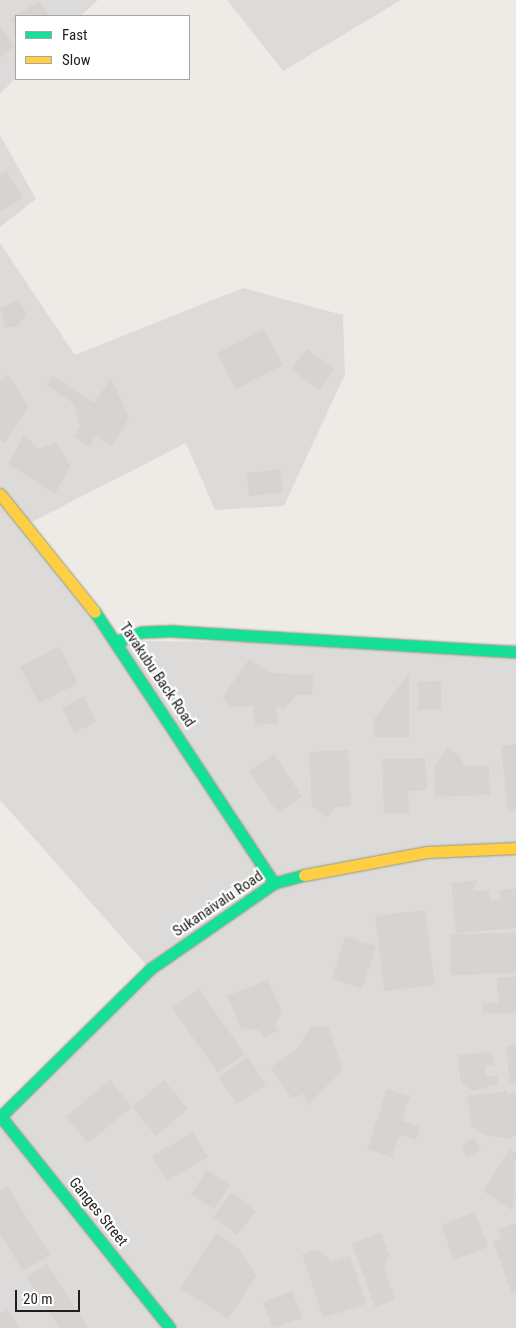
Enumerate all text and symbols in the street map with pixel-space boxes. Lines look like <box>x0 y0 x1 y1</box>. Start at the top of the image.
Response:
legend <box>15 15 190 80</box>
text: Fast <box>62 26 87 44</box>
text: Slow <box>62 51 91 69</box>
street label: Tavakubu Back Road <box>115 619 199 731</box>
street label: Sukanaivalu Road <box>170 867 266 941</box>
street label: Ganges Street <box>65 1174 131 1250</box>
scale bar <box>18 1280 82 1312</box>
text: 20 m <box>23 1290 53 1308</box>

